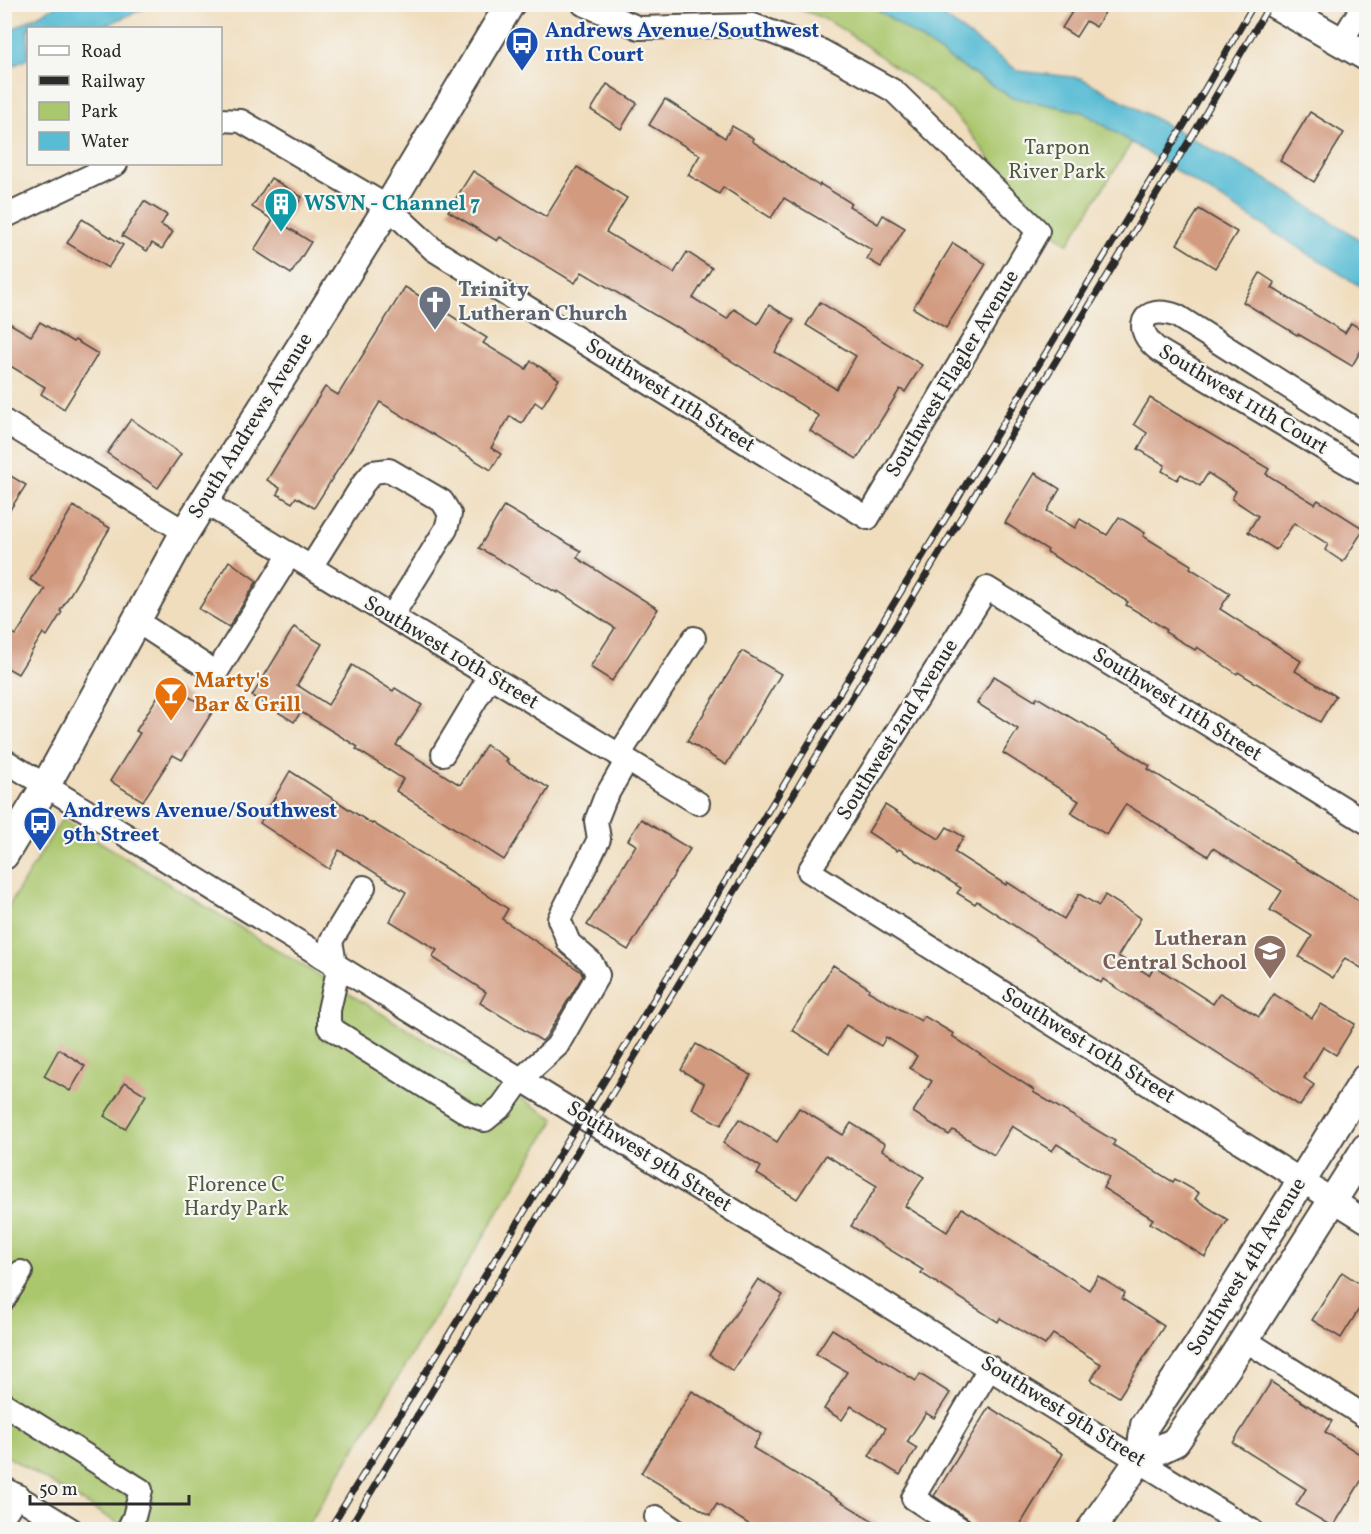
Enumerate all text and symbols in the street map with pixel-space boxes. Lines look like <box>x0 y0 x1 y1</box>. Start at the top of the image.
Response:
place label: Andrews Avenue/Southwest 11th Court <box>545 17 819 70</box>
bus stop icon: Andrews Avenue/Southwest 11th Court <box>504 25 540 72</box>
legend <box>27 27 222 165</box>
text: Road <box>81 40 122 65</box>
text: Railway <box>81 70 145 95</box>
text: Park <box>81 100 118 125</box>
text: Water <box>81 130 129 155</box>
park label: Tarpon River Park <box>1008 134 1106 187</box>
building icon: WSVN - Channel 7 <box>263 186 299 233</box>
place label: WSVN - Channel 7 <box>304 190 480 219</box>
street label: Southwest Flagler Avenue <box>879 265 1027 483</box>
place label: Trinity Lutheran Church <box>458 276 628 329</box>
church icon: Trinity Lutheran Church <box>417 284 453 331</box>
street label: South Andrews Avenue <box>182 327 320 525</box>
street label: Southwest 11th Street <box>579 332 761 460</box>
street label: Southwest 11th Court <box>1153 338 1333 462</box>
street label: Southwest 10th Street <box>358 589 544 717</box>
street label: Southwest 2nd Avenue <box>830 634 966 826</box>
street label: Southwest 11th Street <box>1086 641 1268 769</box>
place label: Marty's Bar & Grill <box>194 667 301 720</box>
bar icon: Marty's Bar & Grill <box>153 675 189 722</box>
place label: Andrews Avenue/Southwest 9th Street <box>63 797 337 850</box>
bus stop icon: Andrews Avenue/Southwest 9th Street <box>22 805 58 852</box>
place label: Lutheran Central School <box>1103 925 1247 978</box>
school or university icon: Lutheran Central School <box>1252 933 1288 980</box>
street label: Southwest 10th Street <box>995 981 1181 1111</box>
street label: Southwest 9th Street <box>561 1094 737 1220</box>
park label: Florence C Hardy Park <box>184 1171 289 1224</box>
street label: Southwest 4th Avenue <box>1180 1172 1314 1362</box>
street label: Southwest 9th Street <box>975 1349 1151 1475</box>
scale bar <box>30 1468 189 1506</box>
text: 50 m <box>39 1478 78 1503</box>

